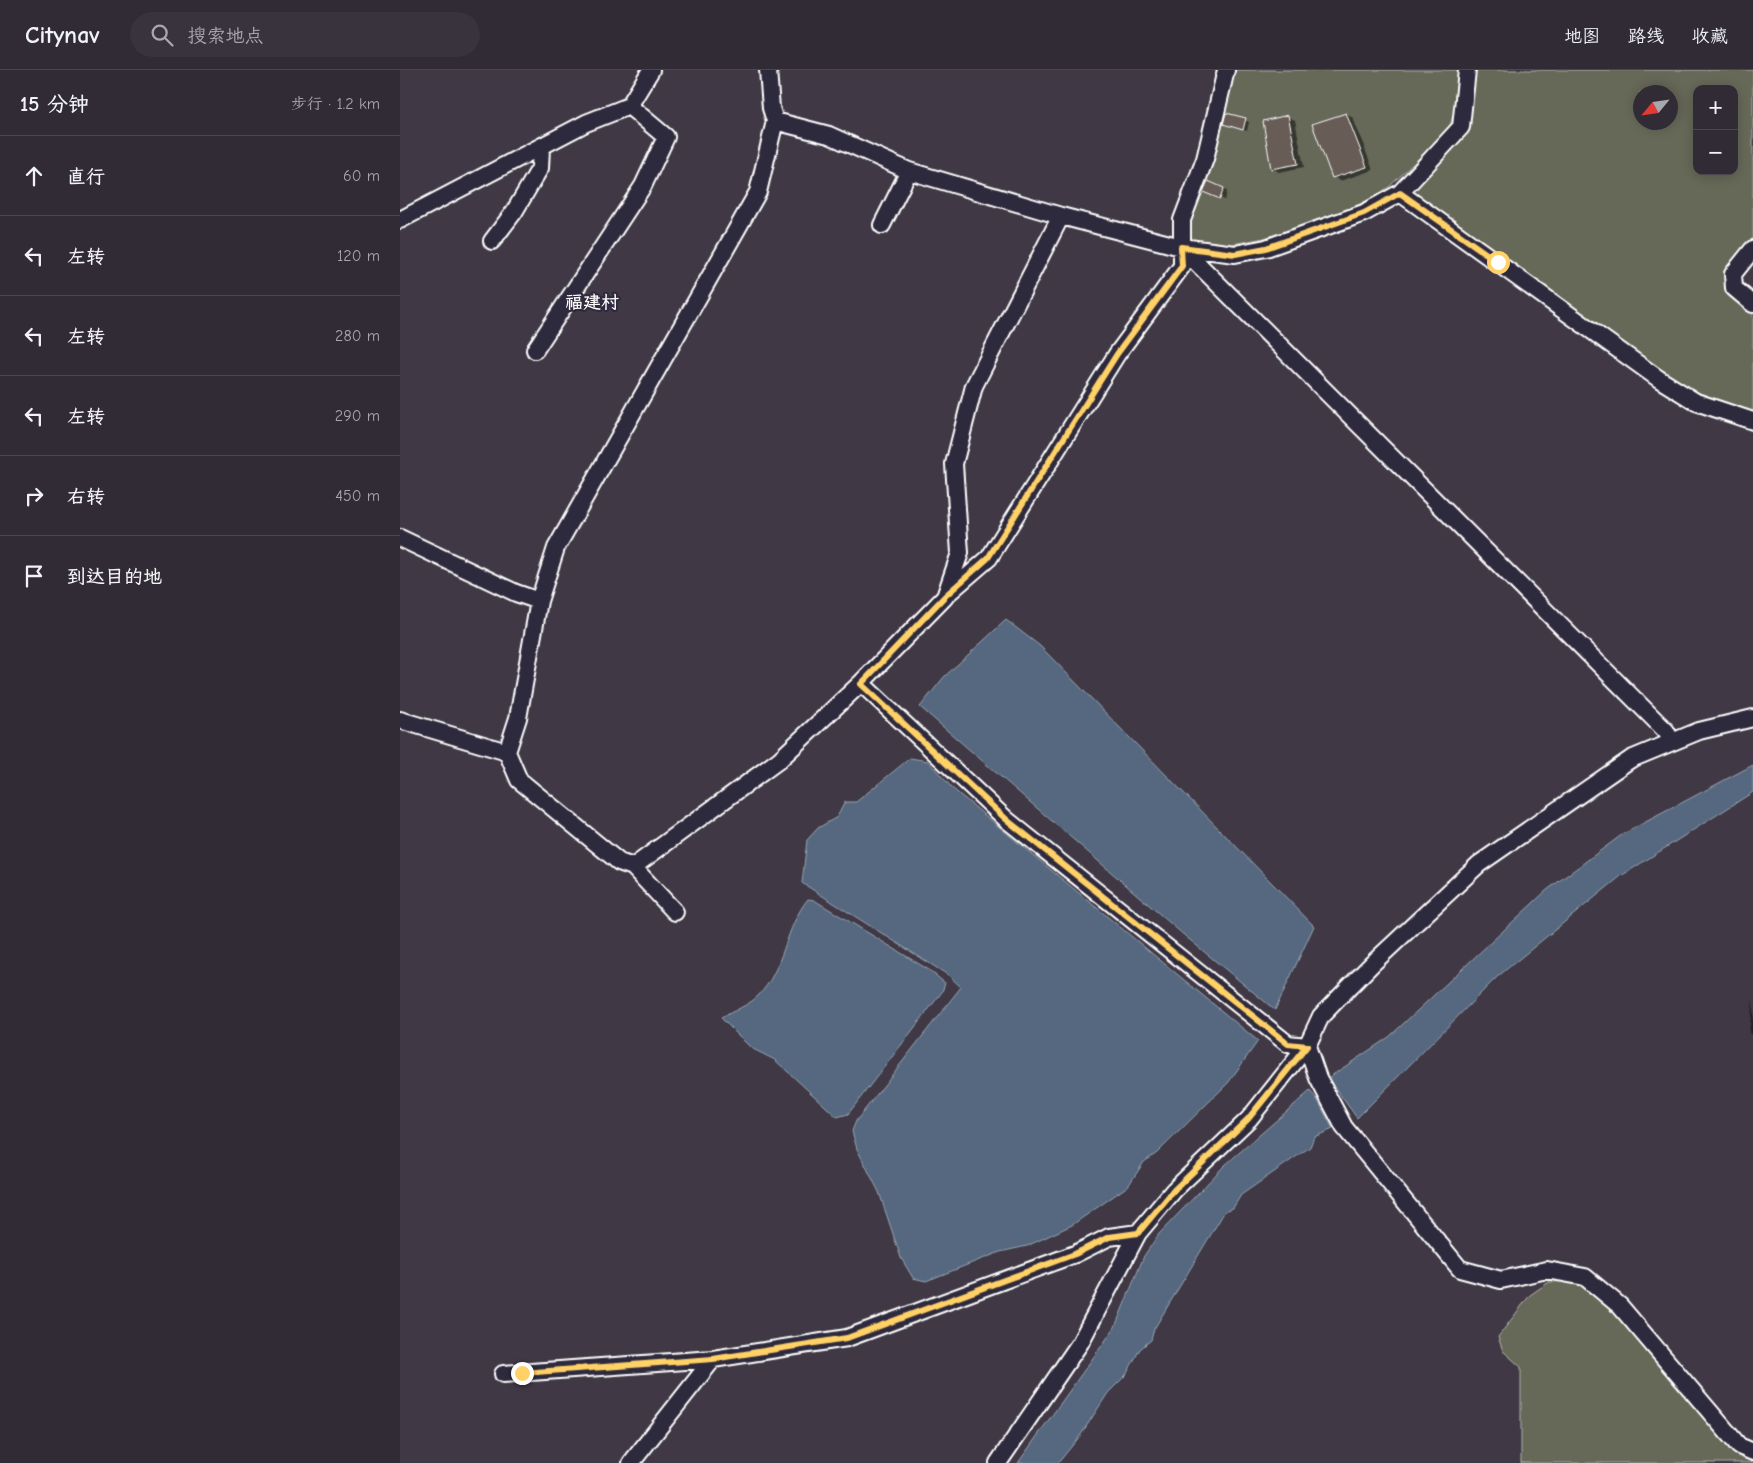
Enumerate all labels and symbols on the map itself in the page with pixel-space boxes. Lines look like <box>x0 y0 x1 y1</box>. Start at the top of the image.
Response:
north arrow <box>1633 85 1678 130</box>
route start <box>1487 251 1510 274</box>
district label: 福建村 <box>565 292 619 313</box>
route end <box>511 1362 534 1385</box>

